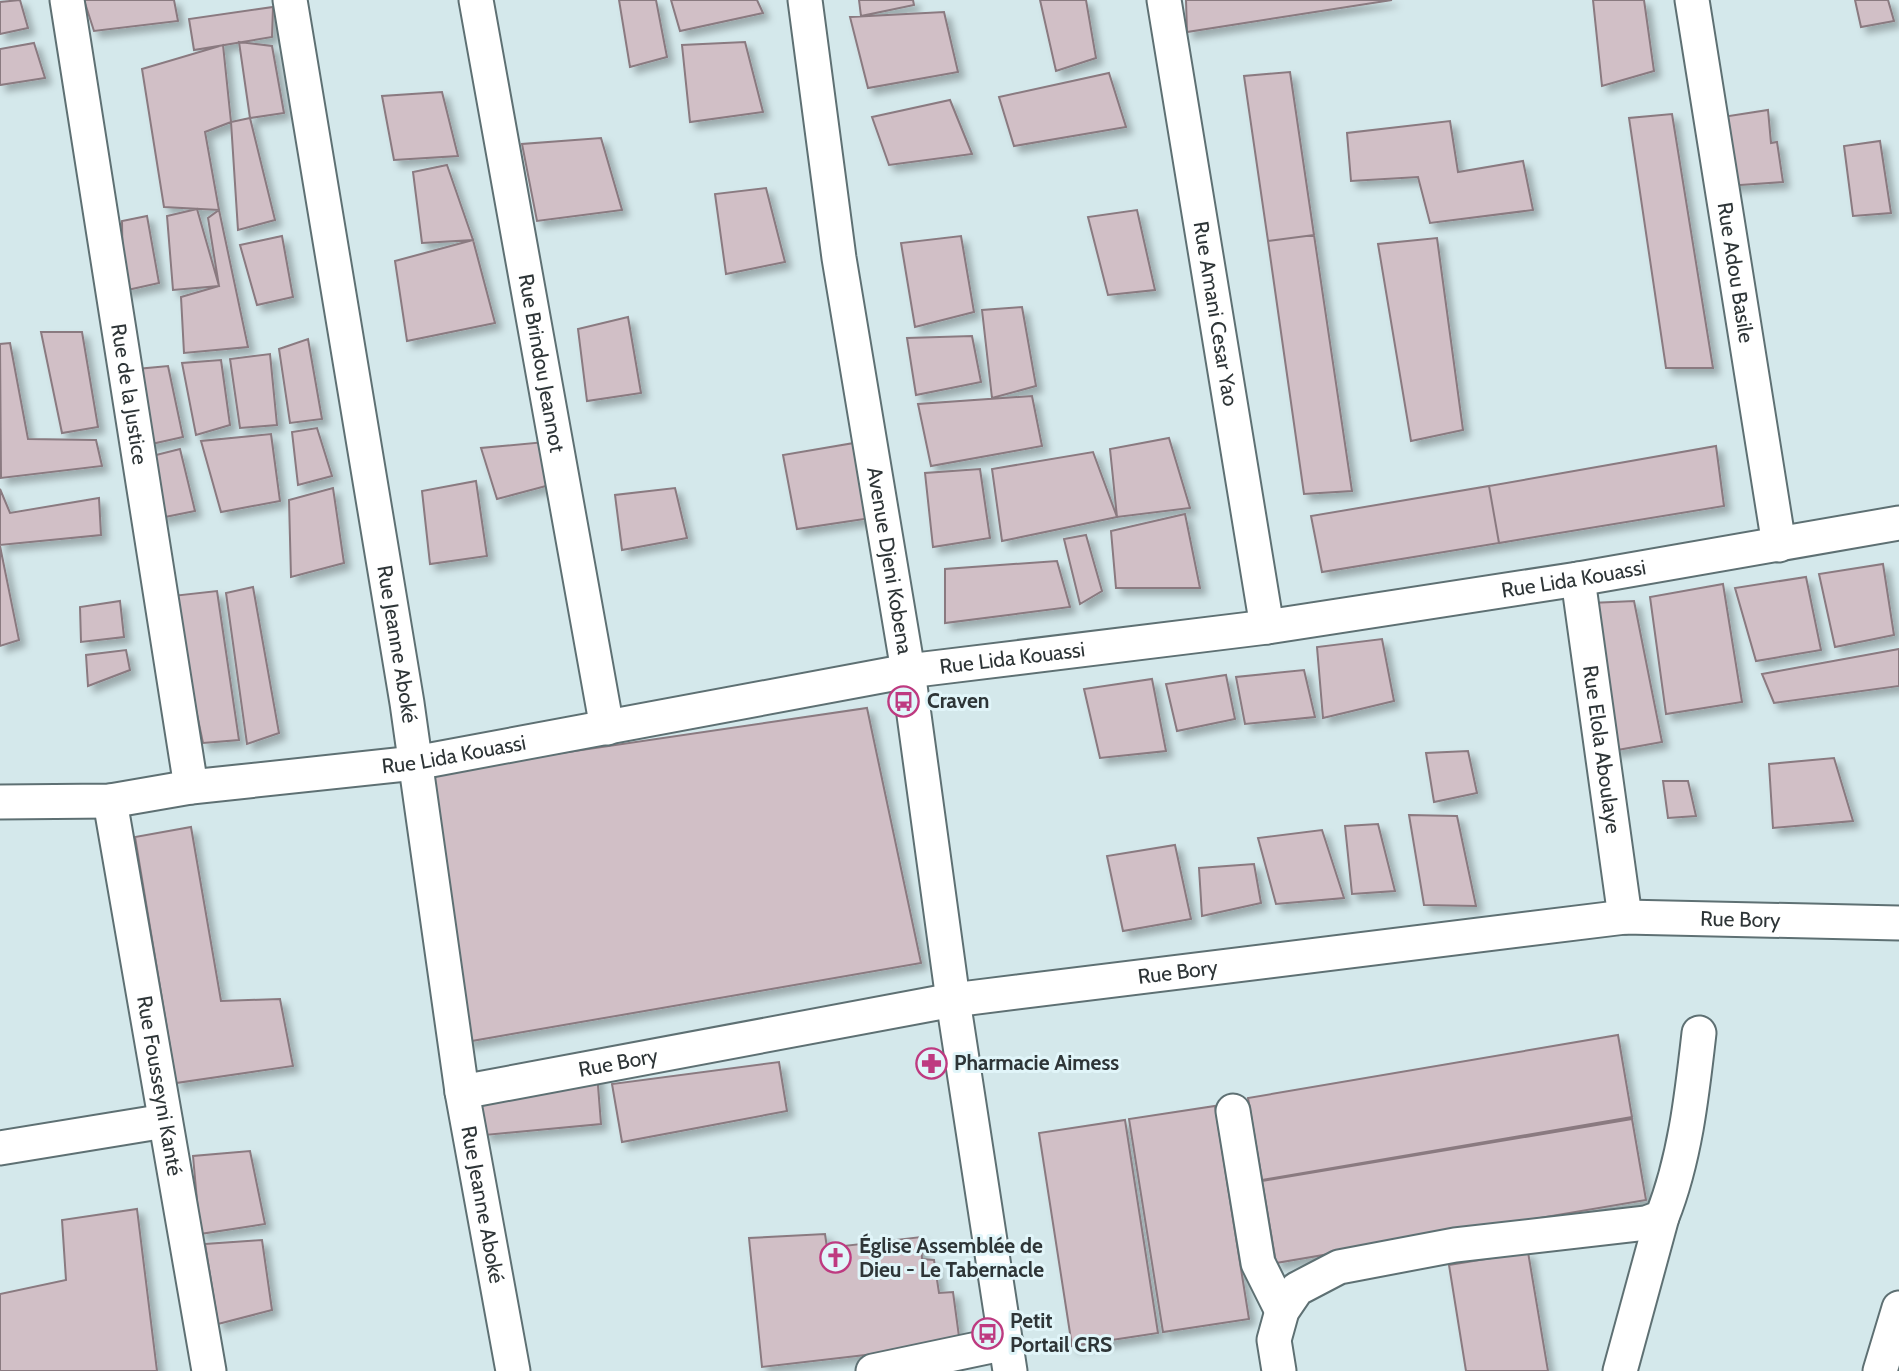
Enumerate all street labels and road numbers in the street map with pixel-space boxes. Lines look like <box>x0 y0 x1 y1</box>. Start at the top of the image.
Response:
street label: Rue Adou Basile <box>1712 200 1760 345</box>
street label: Rue Amani Cesar Yao <box>1189 219 1244 408</box>
street label: Rue Brindou Jeannot <box>514 272 570 454</box>
street label: Rue de la Justice <box>106 322 153 467</box>
street label: Avenue Djeni Kobena <box>862 465 918 656</box>
street label: Rue Lida Kouassi <box>1499 554 1648 603</box>
street label: Rue Jeanne Aboké <box>372 563 423 725</box>
street label: Rue Lida Kouassi <box>938 636 1086 679</box>
street label: Rue Elola Aboulaye <box>1578 663 1626 835</box>
street label: Rue Lida Kouassi <box>380 730 528 779</box>
street label: Rue Bory <box>1700 906 1781 932</box>
street label: Rue Bory <box>1136 954 1219 989</box>
street label: Rue Fousseyni Kanté <box>132 994 188 1178</box>
street label: Rue Bory <box>576 1042 660 1082</box>
street label: Rue Jeanne Aboké <box>456 1124 510 1286</box>

